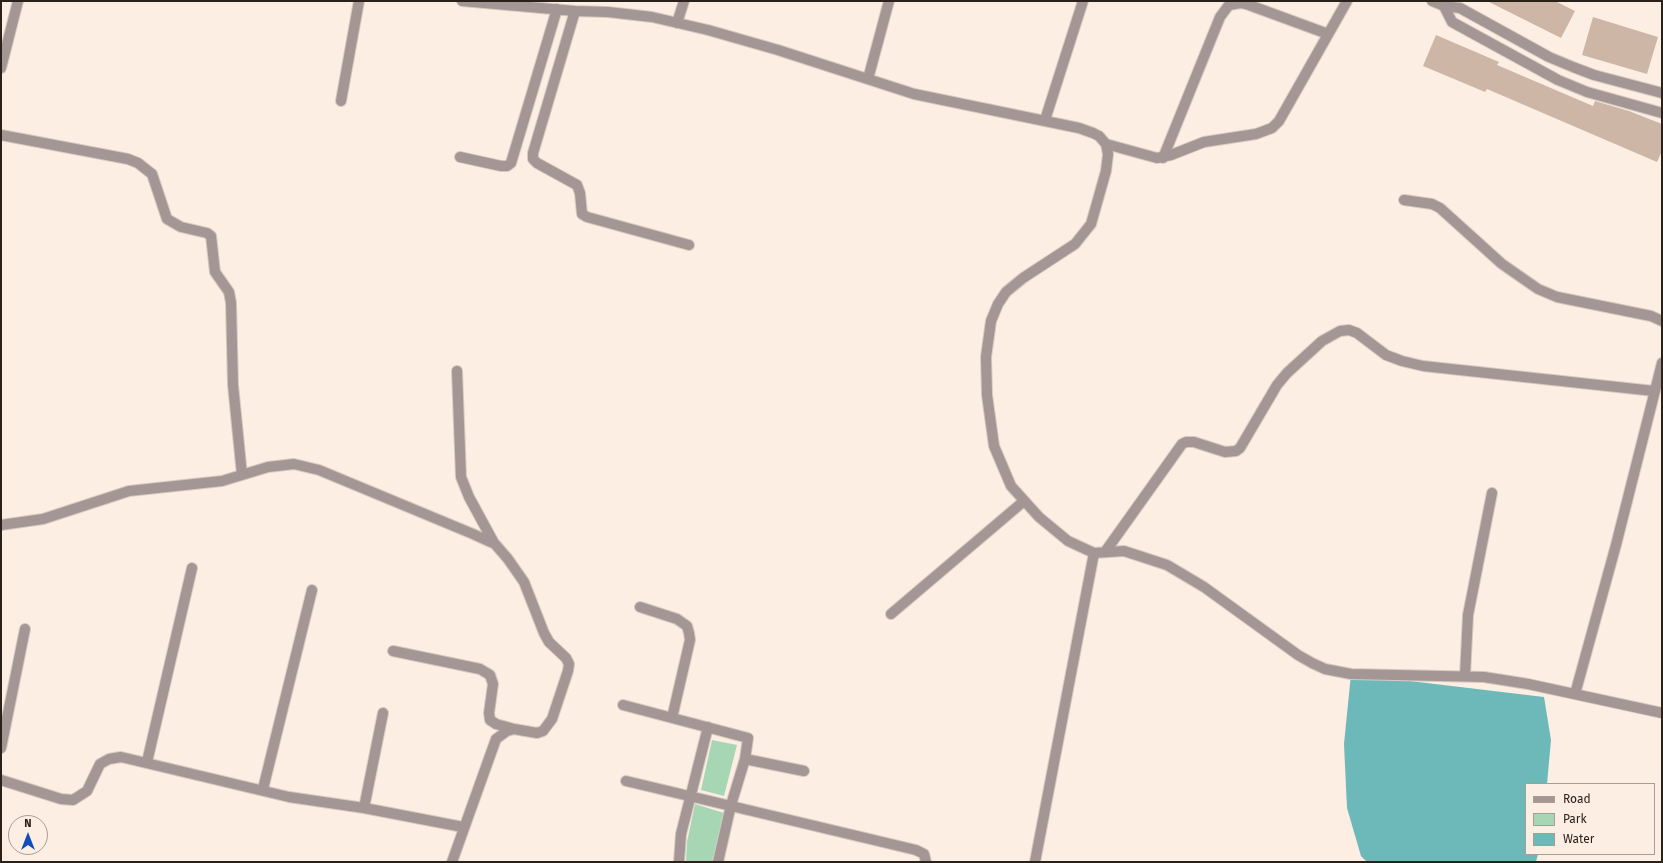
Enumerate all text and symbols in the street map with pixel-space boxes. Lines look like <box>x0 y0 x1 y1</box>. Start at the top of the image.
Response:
legend <box>1525 783 1655 855</box>
text: Road <box>1563 792 1591 806</box>
text: Park <box>1563 812 1587 826</box>
north arrow <box>8 815 48 855</box>
text: N <box>24 817 32 830</box>
text: Water <box>1563 832 1594 846</box>

